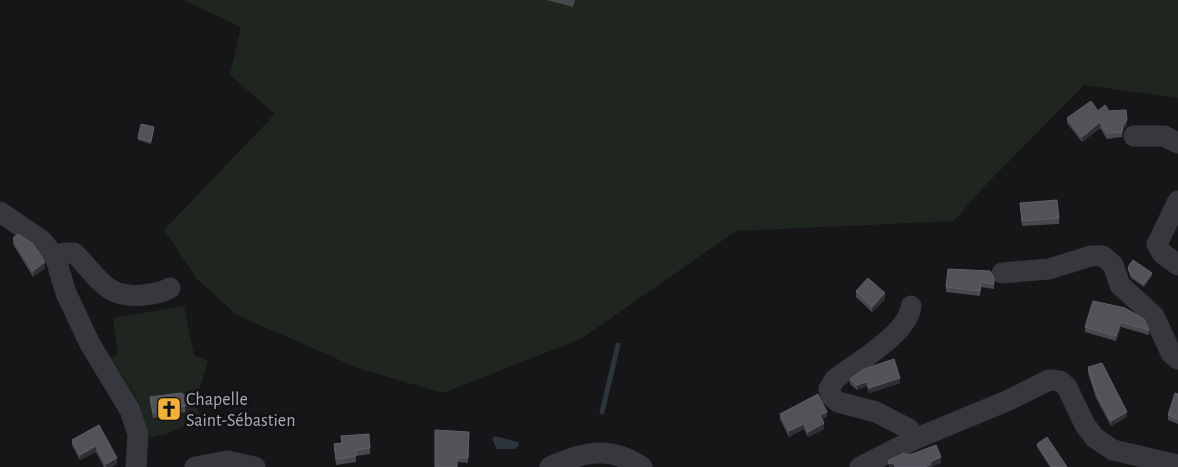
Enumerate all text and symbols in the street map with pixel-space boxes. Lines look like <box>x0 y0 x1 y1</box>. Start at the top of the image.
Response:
place label: Chapelle Saint-Sébastien <box>186 391 295 430</box>
church icon: Chapelle Saint-Sébastien <box>156 396 182 422</box>

